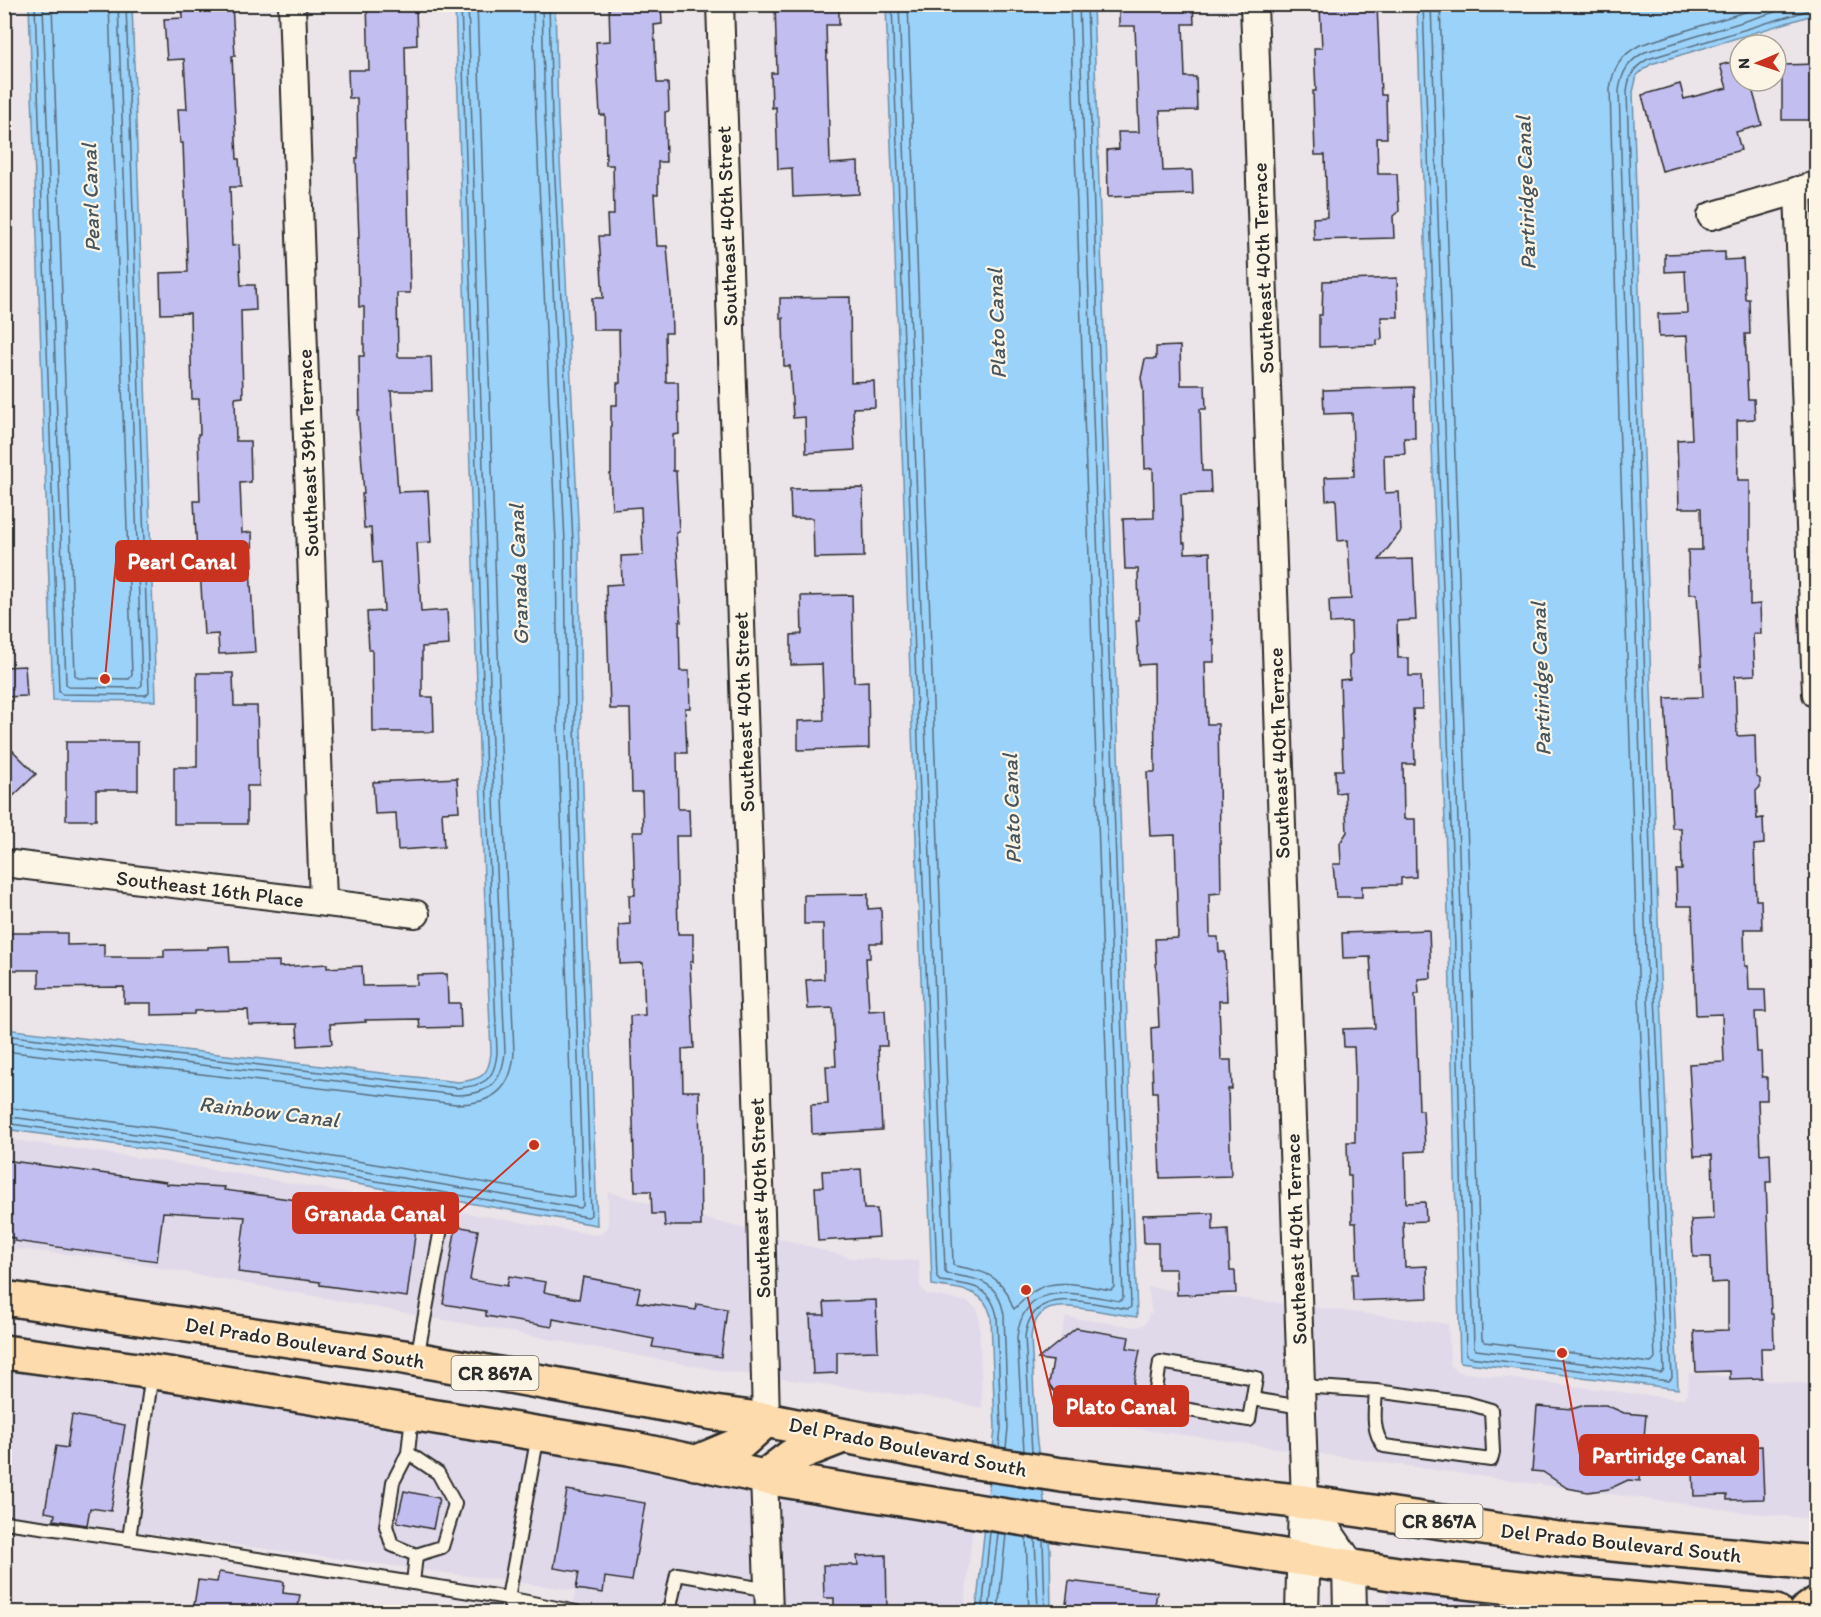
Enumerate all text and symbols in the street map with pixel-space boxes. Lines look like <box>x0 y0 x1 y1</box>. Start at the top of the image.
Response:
north arrow <box>1728 33 1788 93</box>
text: N <box>1734 58 1753 69</box>
water label: Partiridge Canal <box>1509 114 1542 270</box>
street label: Southeast 40th Street <box>711 125 742 327</box>
water label: Pearl Canal <box>75 141 106 253</box>
street label: Southeast 40th Terrace <box>1246 162 1279 374</box>
water label: Plato Canal <box>981 267 1012 380</box>
street label: Southeast 39th Terrace <box>291 349 324 558</box>
water label: Granada Canal <box>502 502 534 646</box>
callout: Pearl Canal <box>116 541 248 581</box>
text: Pearl Canal <box>128 548 237 575</box>
water label: Partiridge Canal <box>1524 600 1557 756</box>
street label: Southeast 40th Street <box>728 611 759 813</box>
street label: Southeast 40th Terrace <box>1262 647 1295 859</box>
water label: Plato Canal <box>996 752 1027 865</box>
street label: Southeast 16th Place <box>115 865 305 912</box>
water label: Rainbow Canal <box>198 1090 342 1134</box>
street label: Southeast 40th Street <box>744 1097 775 1299</box>
street label: Southeast 40th Terrace <box>1279 1133 1312 1345</box>
callout: Granada Canal <box>293 1193 458 1233</box>
text: Granada Canal <box>304 1200 446 1227</box>
street label: Del Prado Boulevard South <box>184 1311 427 1374</box>
road number: CR 867A <box>452 1356 538 1390</box>
callout: Plato Canal <box>1054 1386 1188 1426</box>
text: Plato Canal <box>1066 1393 1177 1420</box>
street label: Del Prado Boulevard South <box>787 1411 1029 1482</box>
callout: Partiridge Canal <box>1580 1435 1758 1475</box>
text: Partiridge Canal <box>1592 1442 1747 1469</box>
road number: CR 867A <box>1396 1504 1482 1538</box>
street label: Del Prado Boulevard South <box>1499 1517 1743 1568</box>

